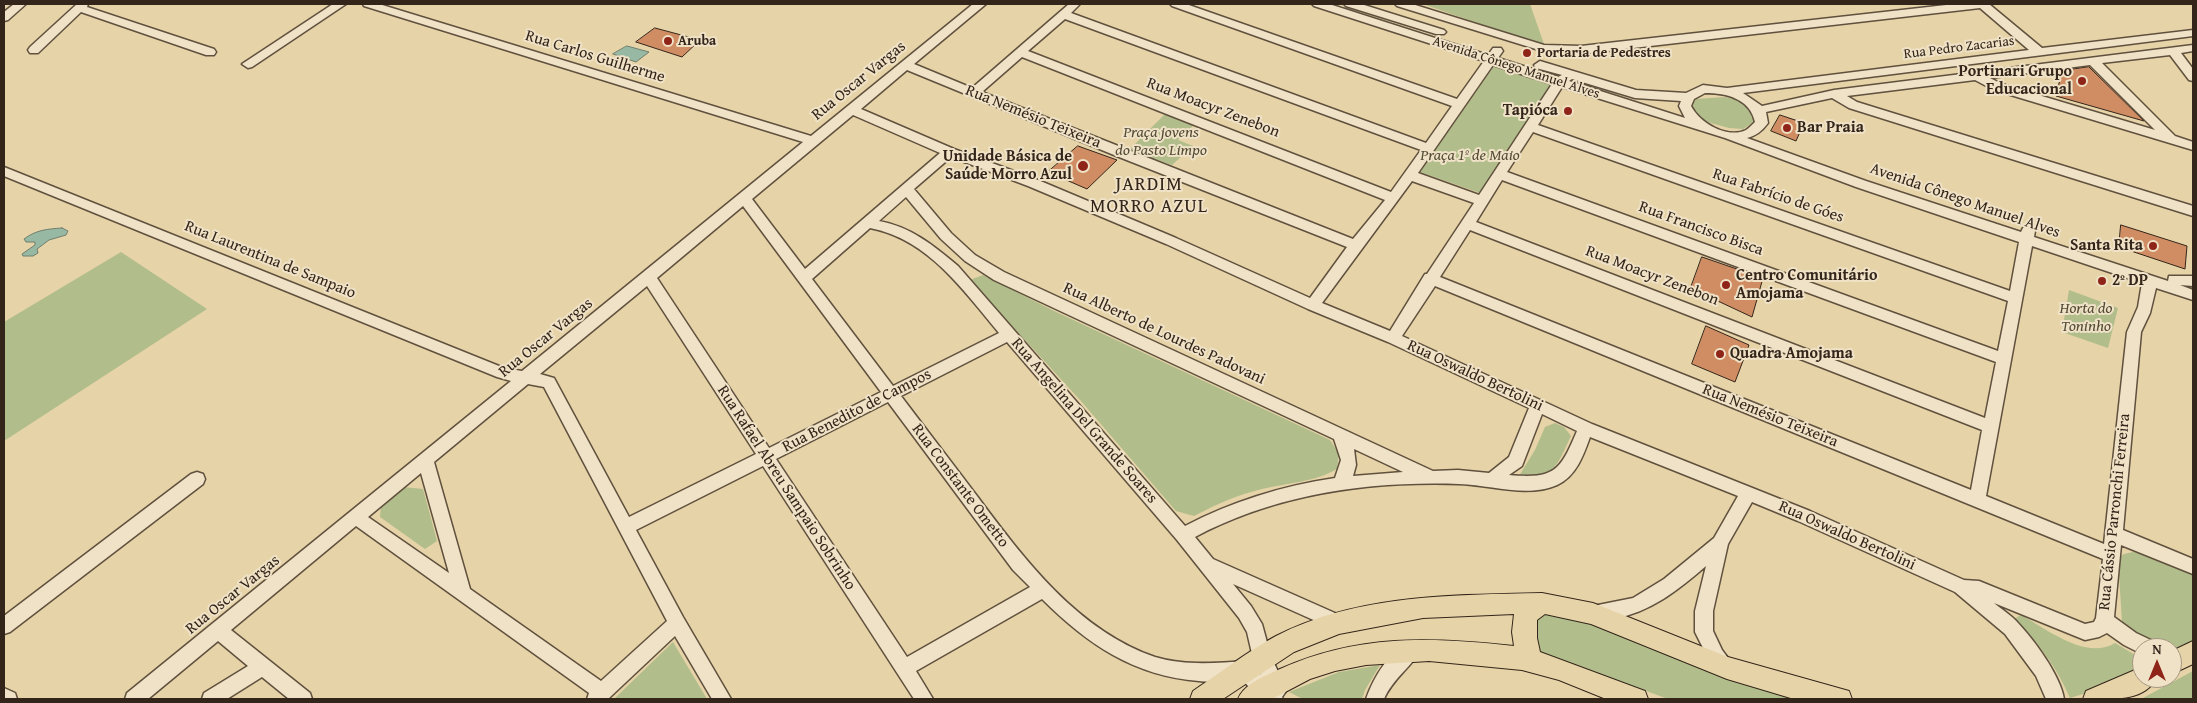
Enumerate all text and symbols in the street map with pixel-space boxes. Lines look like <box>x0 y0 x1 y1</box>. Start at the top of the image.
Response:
street label: Rua Carlos Guilherme <box>523 27 667 87</box>
place label: Aruba <box>678 33 716 49</box>
street label: Avenida Cônego Manuel Alves <box>1430 33 1602 103</box>
street label: Rua Pedro Zacarias <box>1903 33 2015 63</box>
marker: Aruba <box>662 35 674 47</box>
street label: Rua Oscar Vargas <box>808 37 910 125</box>
place label: Portaria de Pedestres <box>1537 45 1671 61</box>
marker: Portaria de Pedestres <box>1521 47 1533 59</box>
place label: Portinari Grupo Educacional <box>1958 62 2072 100</box>
street label: Rua Moacyr Zenebon <box>1144 74 1282 142</box>
marker: Portinari Grupo Educacional <box>2076 75 2088 87</box>
street label: Rua Nemésio Teixeira <box>963 81 1103 153</box>
place label: Tapióca <box>1503 101 1558 121</box>
marker: Tapióca <box>1562 105 1574 117</box>
place label: Bar Praia <box>1797 118 1864 138</box>
marker: Bar Praia <box>1781 122 1793 134</box>
park label: Praça jovens do Pasto Limpo <box>1115 123 1207 161</box>
park label: Praça 1º de Maio <box>1420 146 1520 166</box>
place label: Unidade Básica de Saúde Morro Azul <box>943 147 1072 185</box>
marker: Unidade Básica de Saúde Morro Azul <box>1076 159 1090 173</box>
street label: Avenida Cônego Manuel Alves <box>1868 159 2062 243</box>
street label: Rua Fabrício de Góes <box>1710 165 1846 227</box>
district label: JARDIM MORRO AZUL <box>1089 174 1209 218</box>
street label: Rua Francisco Bisca <box>1636 198 1766 260</box>
street label: Rua Laurentina de Sampaio <box>182 217 358 303</box>
place label: Santa Rita <box>2070 236 2143 256</box>
marker: Santa Rita <box>2147 240 2159 252</box>
street label: Rua Moacyr Zenebon <box>1583 242 1721 310</box>
place label: Centro Comunitário Amojama <box>1736 266 1878 304</box>
place label: 2º DP <box>2112 271 2148 291</box>
marker: 2º DP <box>2096 275 2108 287</box>
street label: Rua Alberto de Lourdes Padovani <box>1060 279 1268 389</box>
marker: Centro Comunitário Amojama <box>1720 279 1732 291</box>
street label: Rua Oscar Vargas <box>495 294 597 382</box>
park label: Horta do Toninho <box>2060 299 2112 337</box>
street label: Rua Angelina Del Grande Soares <box>1007 334 1161 508</box>
street label: Rua Oswaldo Bertolini <box>1404 336 1546 416</box>
place label: Quadra Amojama <box>1730 344 1853 364</box>
marker: Quadra Amojama <box>1714 348 1726 360</box>
street label: Rua Benedito de Campos <box>779 365 935 457</box>
street label: Rua Nemésio Teixeira <box>1700 380 1840 452</box>
street label: Rua Rafael Abreu Sampaio Sobrinho <box>713 382 859 594</box>
street label: Rua Cássio Parronchi Ferreira <box>2095 413 2135 611</box>
street label: Rua Constante Ometto <box>907 420 1013 552</box>
street label: Rua Oswaldo Bertolini <box>1776 497 1918 575</box>
street label: Rua Oscar Vargas <box>182 551 284 639</box>
north arrow <box>2132 638 2182 688</box>
text: N <box>2152 639 2162 659</box>

